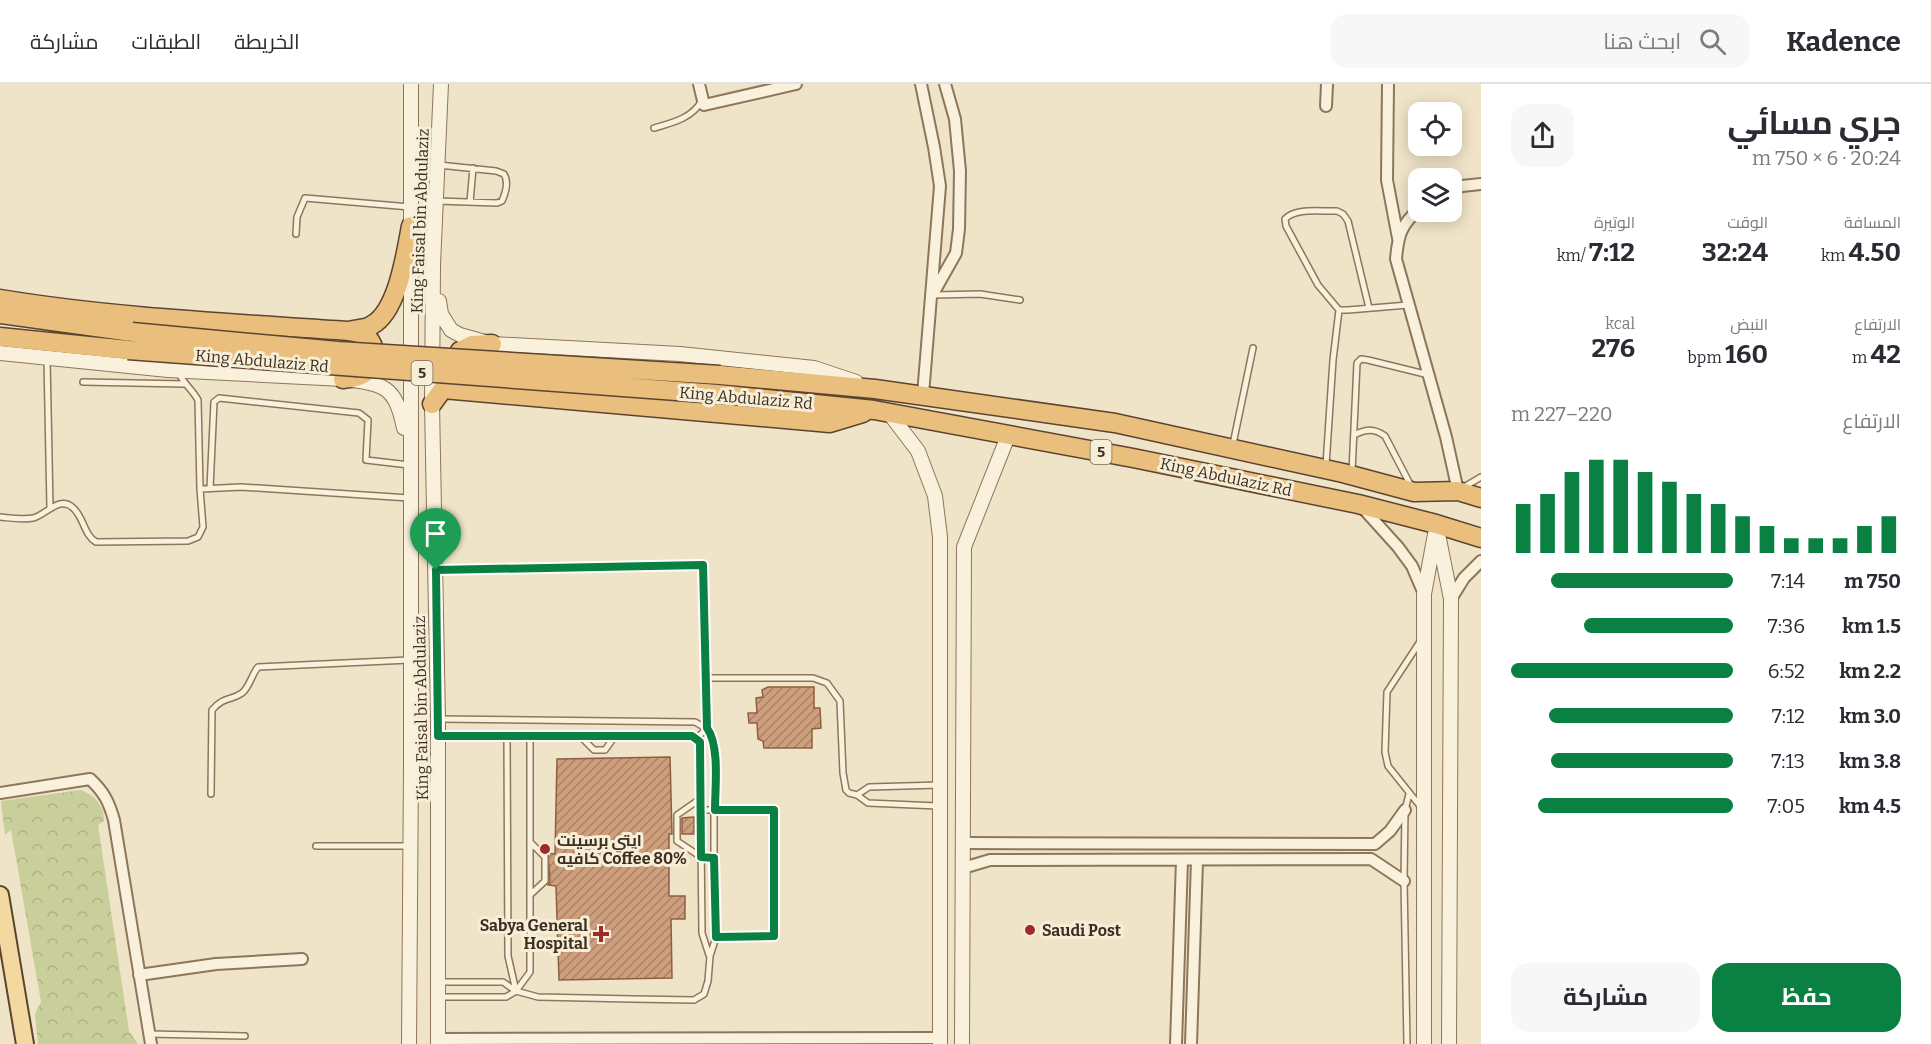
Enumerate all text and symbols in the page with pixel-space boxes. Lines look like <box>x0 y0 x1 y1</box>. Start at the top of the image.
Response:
search box <box>1330 14 1750 68</box>
icon: search <box>1696 25 1729 58</box>
text: Kadence <box>1786 25 1901 58</box>
text: ابحث هنا <box>1603 28 1681 55</box>
text: مشاركة <box>30 29 99 55</box>
text: الطبقات <box>132 29 201 55</box>
text: الخريطة <box>234 29 300 55</box>
map controls <box>1408 102 1462 222</box>
button: locate <box>1408 102 1462 156</box>
text: جري مسائي <box>1727 103 1901 143</box>
button: share <box>1511 104 1574 167</box>
street label: King Faisal bin Abdulaziz <box>407 128 433 314</box>
text: 20:24 · 6 × 750 m <box>1752 146 1901 170</box>
button: layers <box>1408 168 1462 222</box>
text: الوتيرة <box>1594 213 1635 232</box>
text: الوقت <box>1727 213 1768 232</box>
text: المسافة <box>1844 213 1901 232</box>
text: 7:12 <box>1589 237 1635 268</box>
text: 32:24 <box>1702 237 1768 268</box>
text: 4.50 <box>1848 237 1901 268</box>
text: /km <box>1557 246 1589 265</box>
text: km <box>1821 246 1848 265</box>
text: kcal <box>1605 314 1635 333</box>
text: النبض <box>1730 315 1768 334</box>
text: الارتفاع <box>1854 315 1901 334</box>
text: 276 <box>1591 333 1635 364</box>
text: 160 <box>1725 339 1768 370</box>
text: 42 <box>1871 339 1901 370</box>
street label: King Abdulaziz Rd <box>194 346 330 376</box>
text: bpm <box>1688 348 1725 367</box>
text: m <box>1852 348 1871 367</box>
road number: 5 <box>412 361 432 385</box>
street label: King Abdulaziz Rd <box>678 383 814 413</box>
text: 220–227 m <box>1511 402 1613 426</box>
text: الارتفاع <box>1842 409 1901 433</box>
road number: 5 <box>1090 440 1112 464</box>
street label: King Abdulaziz Rd <box>1158 454 1294 500</box>
pin <box>410 508 461 570</box>
icon: arrive <box>419 517 452 550</box>
text: 7:14 <box>1771 569 1805 593</box>
text: 750 m <box>1844 569 1901 593</box>
text: 7:36 <box>1768 614 1805 638</box>
text: 1.5 km <box>1842 614 1901 638</box>
street label: King Faisal bin Abdulaziz <box>410 615 432 801</box>
text: 6:52 <box>1768 659 1805 683</box>
text: 2.2 km <box>1839 659 1901 683</box>
text: 7:12 <box>1772 704 1805 728</box>
text: 3.0 km <box>1839 704 1901 728</box>
text: 7:13 <box>1771 749 1805 773</box>
text: 3.8 km <box>1839 749 1901 773</box>
text: 7:05 <box>1767 794 1805 818</box>
text: 4.5 km <box>1839 794 1901 818</box>
place label: ايتي برسينت كافيه Coffee 80% <box>557 831 687 868</box>
marker: ايتي برسينت كافيه Coffee 80% <box>538 842 552 856</box>
place label: Sabya General Hospital <box>480 916 588 953</box>
place label: Saudi Post <box>1042 921 1122 940</box>
marker: Saudi Post <box>1023 923 1037 937</box>
marker: Sabya General Hospital <box>592 925 610 943</box>
button: مشاركة <box>1511 963 1700 1032</box>
button: حفظ <box>1712 963 1901 1032</box>

